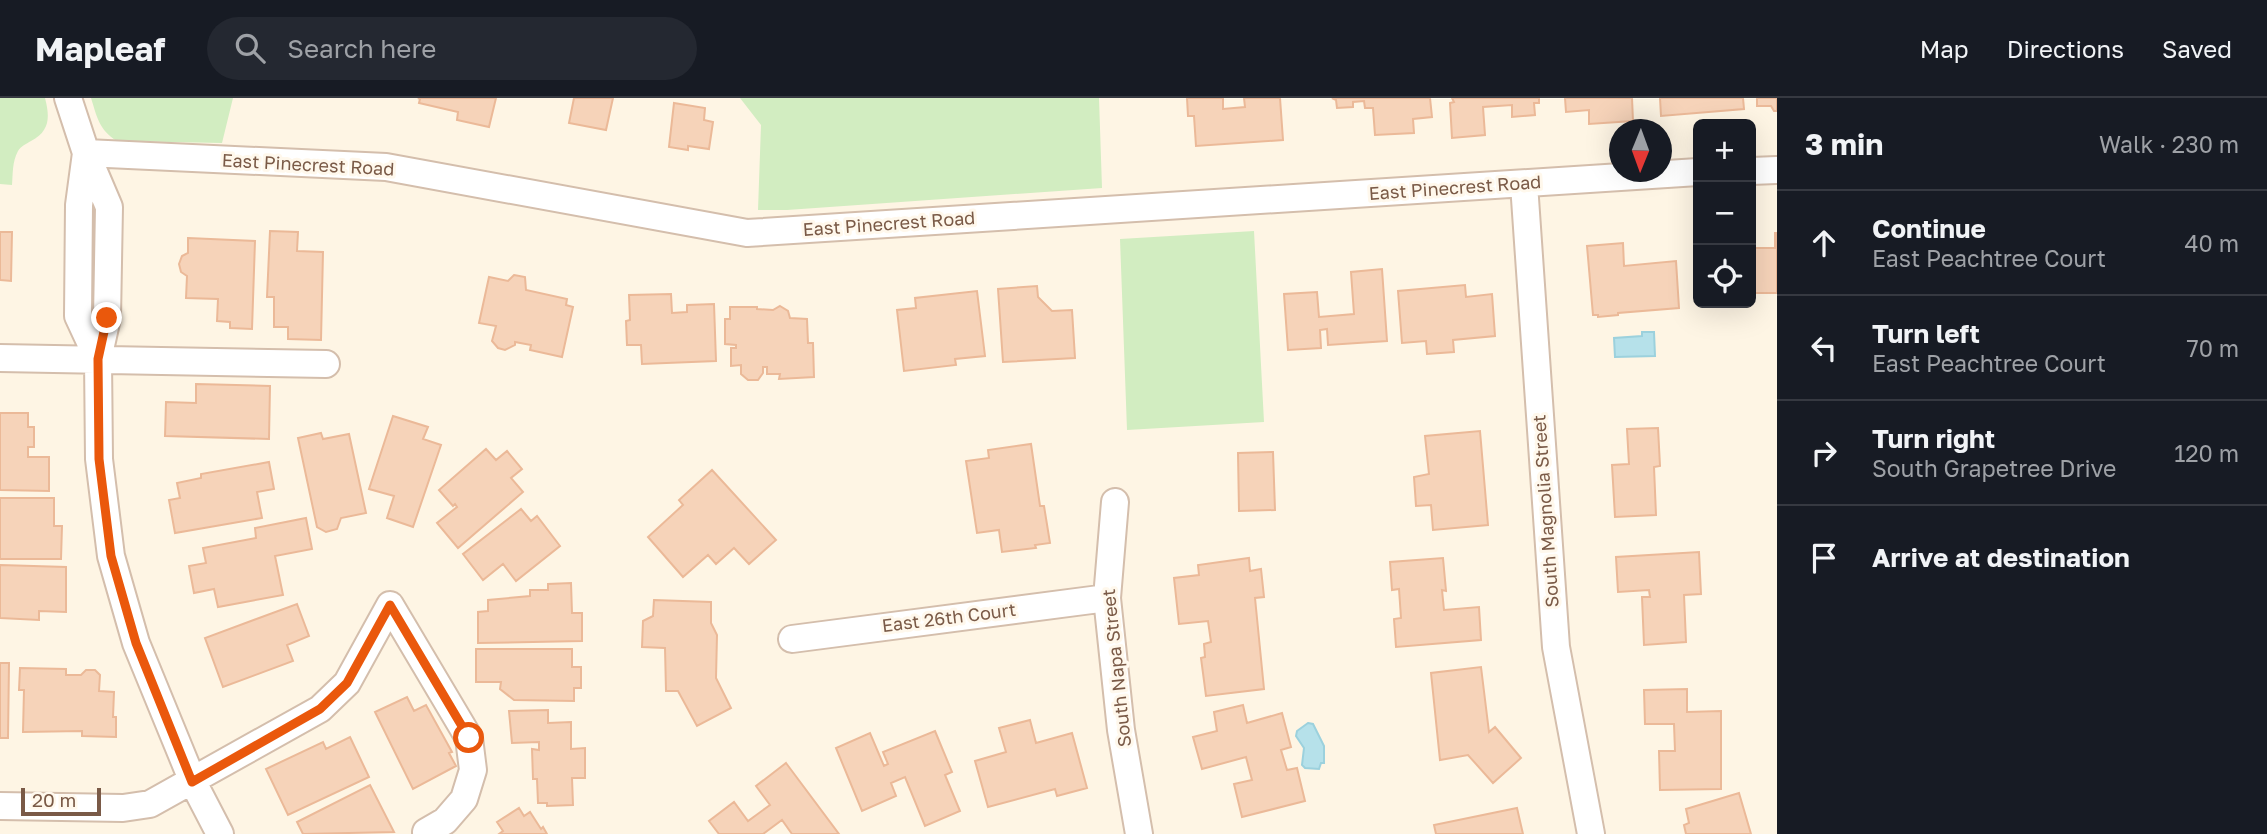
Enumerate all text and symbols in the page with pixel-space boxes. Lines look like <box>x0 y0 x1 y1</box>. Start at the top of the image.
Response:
search box <box>207 17 697 80</box>
text: Mapleaf <box>35 29 165 68</box>
icon: search <box>231 29 269 67</box>
text: Search here <box>287 33 436 64</box>
text: Map <box>1920 34 1969 63</box>
text: Directions <box>2007 34 2124 63</box>
text: Saved <box>2162 34 2232 63</box>
north arrow <box>1609 119 1672 182</box>
map controls <box>1693 119 1756 308</box>
button: + <box>1693 119 1756 182</box>
text: 3 min <box>1805 126 1883 162</box>
text: Walk · 230 m <box>2099 130 2239 158</box>
street label: East Pinecrest Road <box>221 148 395 180</box>
street label: East Pinecrest Road <box>1368 170 1542 204</box>
button: − <box>1693 182 1756 245</box>
street label: East Pinecrest Road <box>802 206 976 240</box>
text: Continue <box>1872 213 1986 244</box>
icon: ahead <box>1805 224 1843 262</box>
text: 40 m <box>2185 229 2239 257</box>
text: East Peachtree Court <box>1872 244 2106 272</box>
button: locate <box>1693 245 1756 308</box>
route end <box>91 302 122 333</box>
text: Turn left <box>1872 318 1980 349</box>
icon: left <box>1805 329 1843 367</box>
text: 70 m <box>2186 334 2239 362</box>
text: East Peachtree Court <box>1872 349 2106 377</box>
street label: South Magnolia Street <box>1527 414 1563 608</box>
text: Turn right <box>1872 423 1995 454</box>
icon: right <box>1805 434 1843 472</box>
text: 120 m <box>2174 439 2239 467</box>
text: South Grapetree Drive <box>1872 454 2116 482</box>
icon: arrive <box>1805 539 1843 577</box>
text: Arrive at destination <box>1872 542 2130 573</box>
street label: South Napa Street <box>1097 588 1135 748</box>
street label: East 26th Court <box>881 598 1017 636</box>
route start <box>453 722 484 753</box>
scale bar <box>21 785 102 817</box>
text: 20 m <box>32 788 76 811</box>

